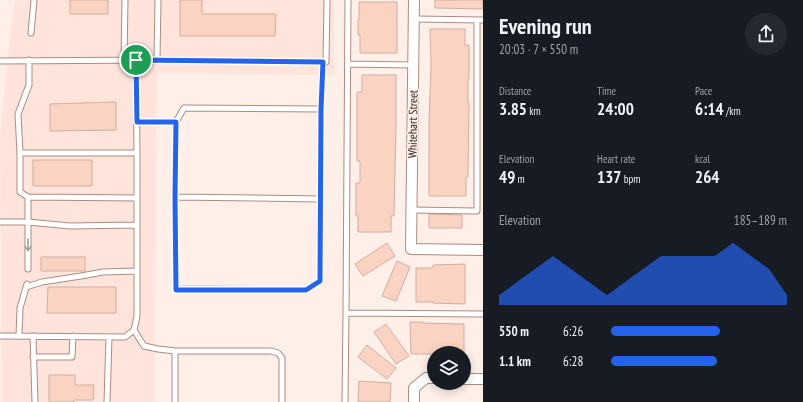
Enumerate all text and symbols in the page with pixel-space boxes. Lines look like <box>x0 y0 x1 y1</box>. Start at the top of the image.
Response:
text: Evening run <box>499 12 592 40</box>
button: share <box>745 13 787 55</box>
text: 20:03 · 7 × 550 m <box>499 41 578 58</box>
pin <box>119 43 153 77</box>
icon: arrive <box>125 49 147 71</box>
text: Distance <box>499 84 531 98</box>
text: Time <box>597 84 616 98</box>
text: Pace <box>695 84 712 98</box>
street label: Whitehart Street <box>404 89 421 158</box>
text: 3.85 <box>499 98 527 120</box>
text: 24:00 <box>597 98 634 120</box>
text: 6:14 <box>695 98 724 120</box>
text: km <box>527 104 541 118</box>
text: /km <box>724 104 741 118</box>
text: Elevation <box>499 152 534 166</box>
text: Heart rate <box>597 152 635 166</box>
text: kcal <box>695 152 710 166</box>
text: 49 <box>499 166 515 188</box>
text: 137 <box>597 166 621 188</box>
text: 264 <box>695 166 719 188</box>
text: m <box>515 172 525 186</box>
text: bpm <box>621 172 640 186</box>
text: Elevation <box>499 212 541 229</box>
text: 185–189 m <box>734 212 787 229</box>
one-way arrow <box>24 238 32 251</box>
text: 550 m <box>499 323 529 340</box>
text: 6:26 <box>563 323 583 340</box>
map controls <box>427 346 471 390</box>
button: layers <box>427 346 471 390</box>
text: 1.1 km <box>499 353 531 370</box>
text: 6:28 <box>563 353 583 370</box>

